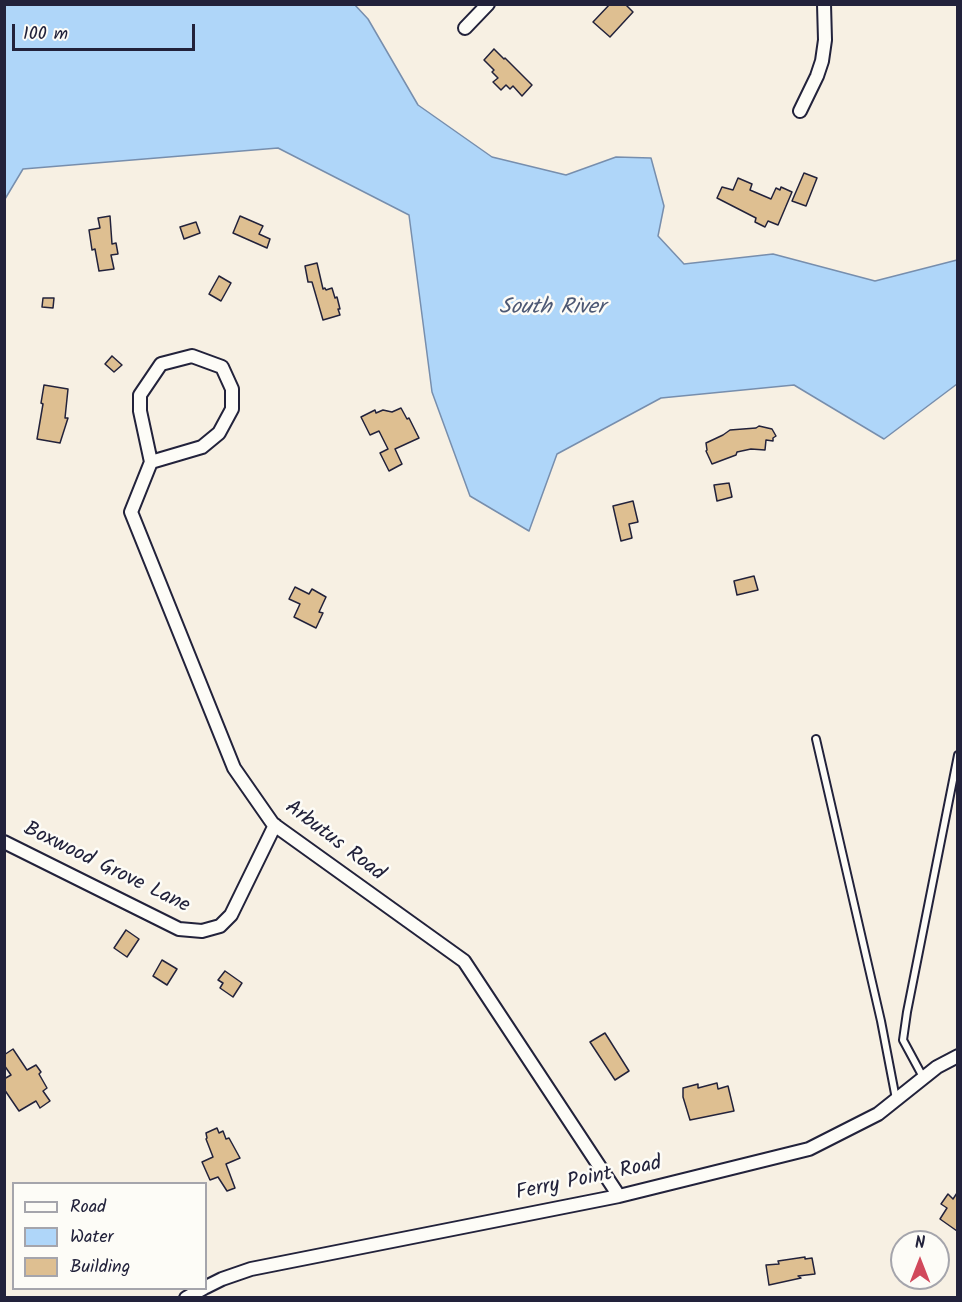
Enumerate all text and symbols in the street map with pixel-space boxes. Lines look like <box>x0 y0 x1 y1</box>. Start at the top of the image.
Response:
scale bar <box>15 12 198 50</box>
text: 100 m <box>23 20 68 49</box>
water label: South River <box>499 296 605 322</box>
street label: Arbutus Road <box>279 796 389 888</box>
street label: Boxwood Grove Lane <box>19 818 193 920</box>
street label: Ferry Point Road <box>514 1152 664 1208</box>
legend <box>12 1182 207 1290</box>
text: Road <box>70 1193 106 1222</box>
text: Water <box>70 1223 114 1252</box>
north arrow <box>890 1230 950 1290</box>
text: N <box>915 1231 925 1256</box>
text: Building <box>70 1253 130 1282</box>

